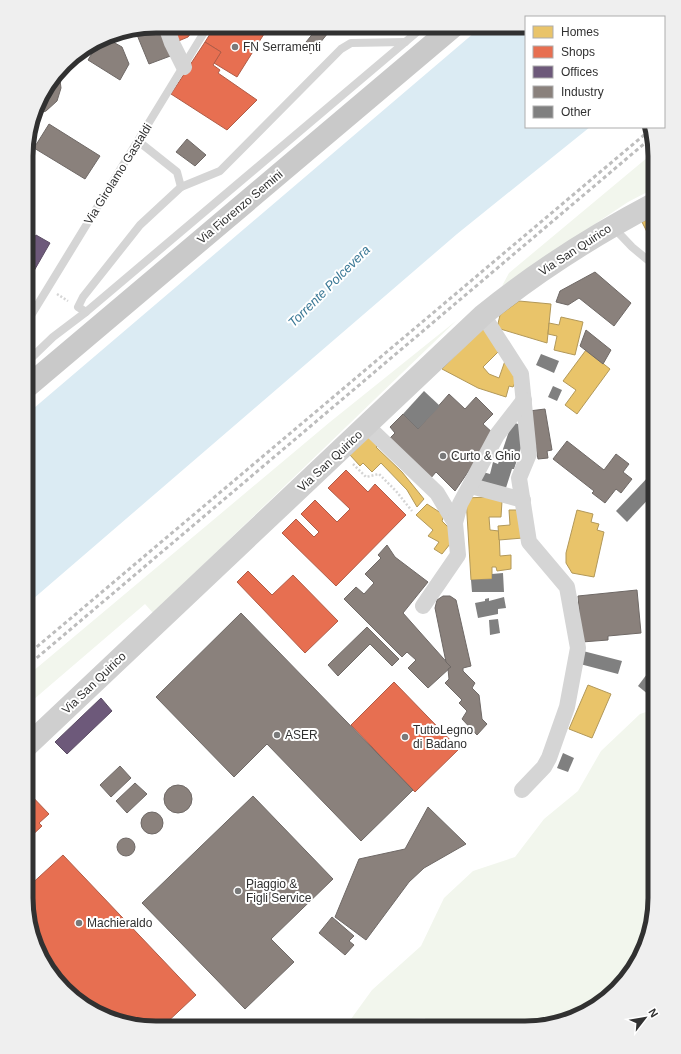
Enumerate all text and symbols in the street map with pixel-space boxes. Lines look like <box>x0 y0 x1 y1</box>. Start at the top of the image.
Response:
legend <box>525 16 665 128</box>
text: Homes <box>561 25 599 39</box>
place label: FN Serramenti <box>243 40 321 54</box>
marker: FN Serramenti <box>230 42 240 52</box>
text: Shops <box>561 45 595 59</box>
text: Offices <box>561 65 598 79</box>
text: Industry <box>561 85 604 99</box>
text: Other <box>561 105 591 119</box>
street label: Via Girolamo Gastaldi <box>81 121 155 227</box>
street label: Via Fiorenzo Semini <box>194 167 286 247</box>
street label: Via San Quirico <box>536 221 614 279</box>
water label: Torrente Polcevera <box>285 242 373 330</box>
street label: Via San Quirico <box>295 427 365 494</box>
place label: Curto & Ghio <box>451 449 521 463</box>
marker: Curto & Ghio <box>438 451 448 461</box>
street label: Via San Quirico <box>59 649 129 717</box>
place label: TuttoLegno di Badano <box>413 723 474 751</box>
place label: ASER <box>285 728 318 742</box>
marker: ASER <box>272 730 282 740</box>
marker: TuttoLegno di Badano <box>400 732 410 742</box>
place label: Piaggio & Figli Service <box>246 877 312 905</box>
marker: Piaggio & Figli Service <box>233 886 243 896</box>
place label: Machieraldo <box>87 916 153 930</box>
marker: Machieraldo <box>74 918 84 928</box>
north arrow <box>625 998 665 1038</box>
text: N <box>646 1006 661 1019</box>

